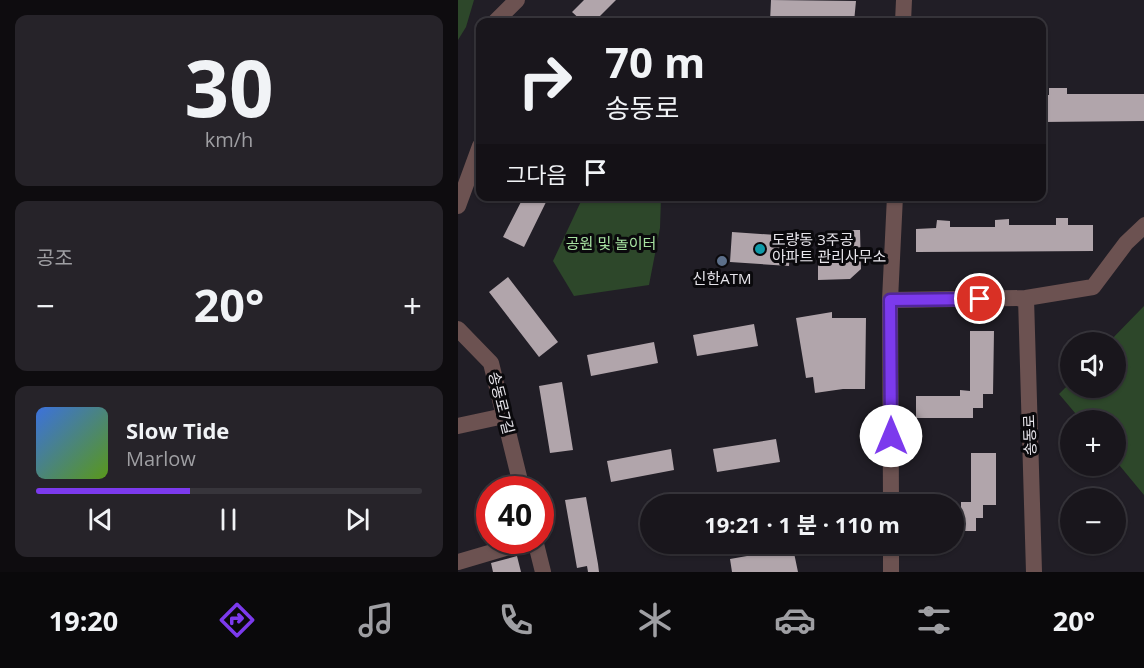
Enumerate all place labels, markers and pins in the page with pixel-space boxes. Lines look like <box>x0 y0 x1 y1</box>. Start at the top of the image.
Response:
place label: 도량동 3주공 아파트 관리사무소 <box>772 229 886 266</box>
marker: 도량동 3주공 아파트 관리사무소 <box>753 242 767 256</box>
marker: 신한ATM <box>715 254 729 268</box>
place label: 신한ATM <box>693 268 751 288</box>
pin <box>954 273 1005 324</box>

